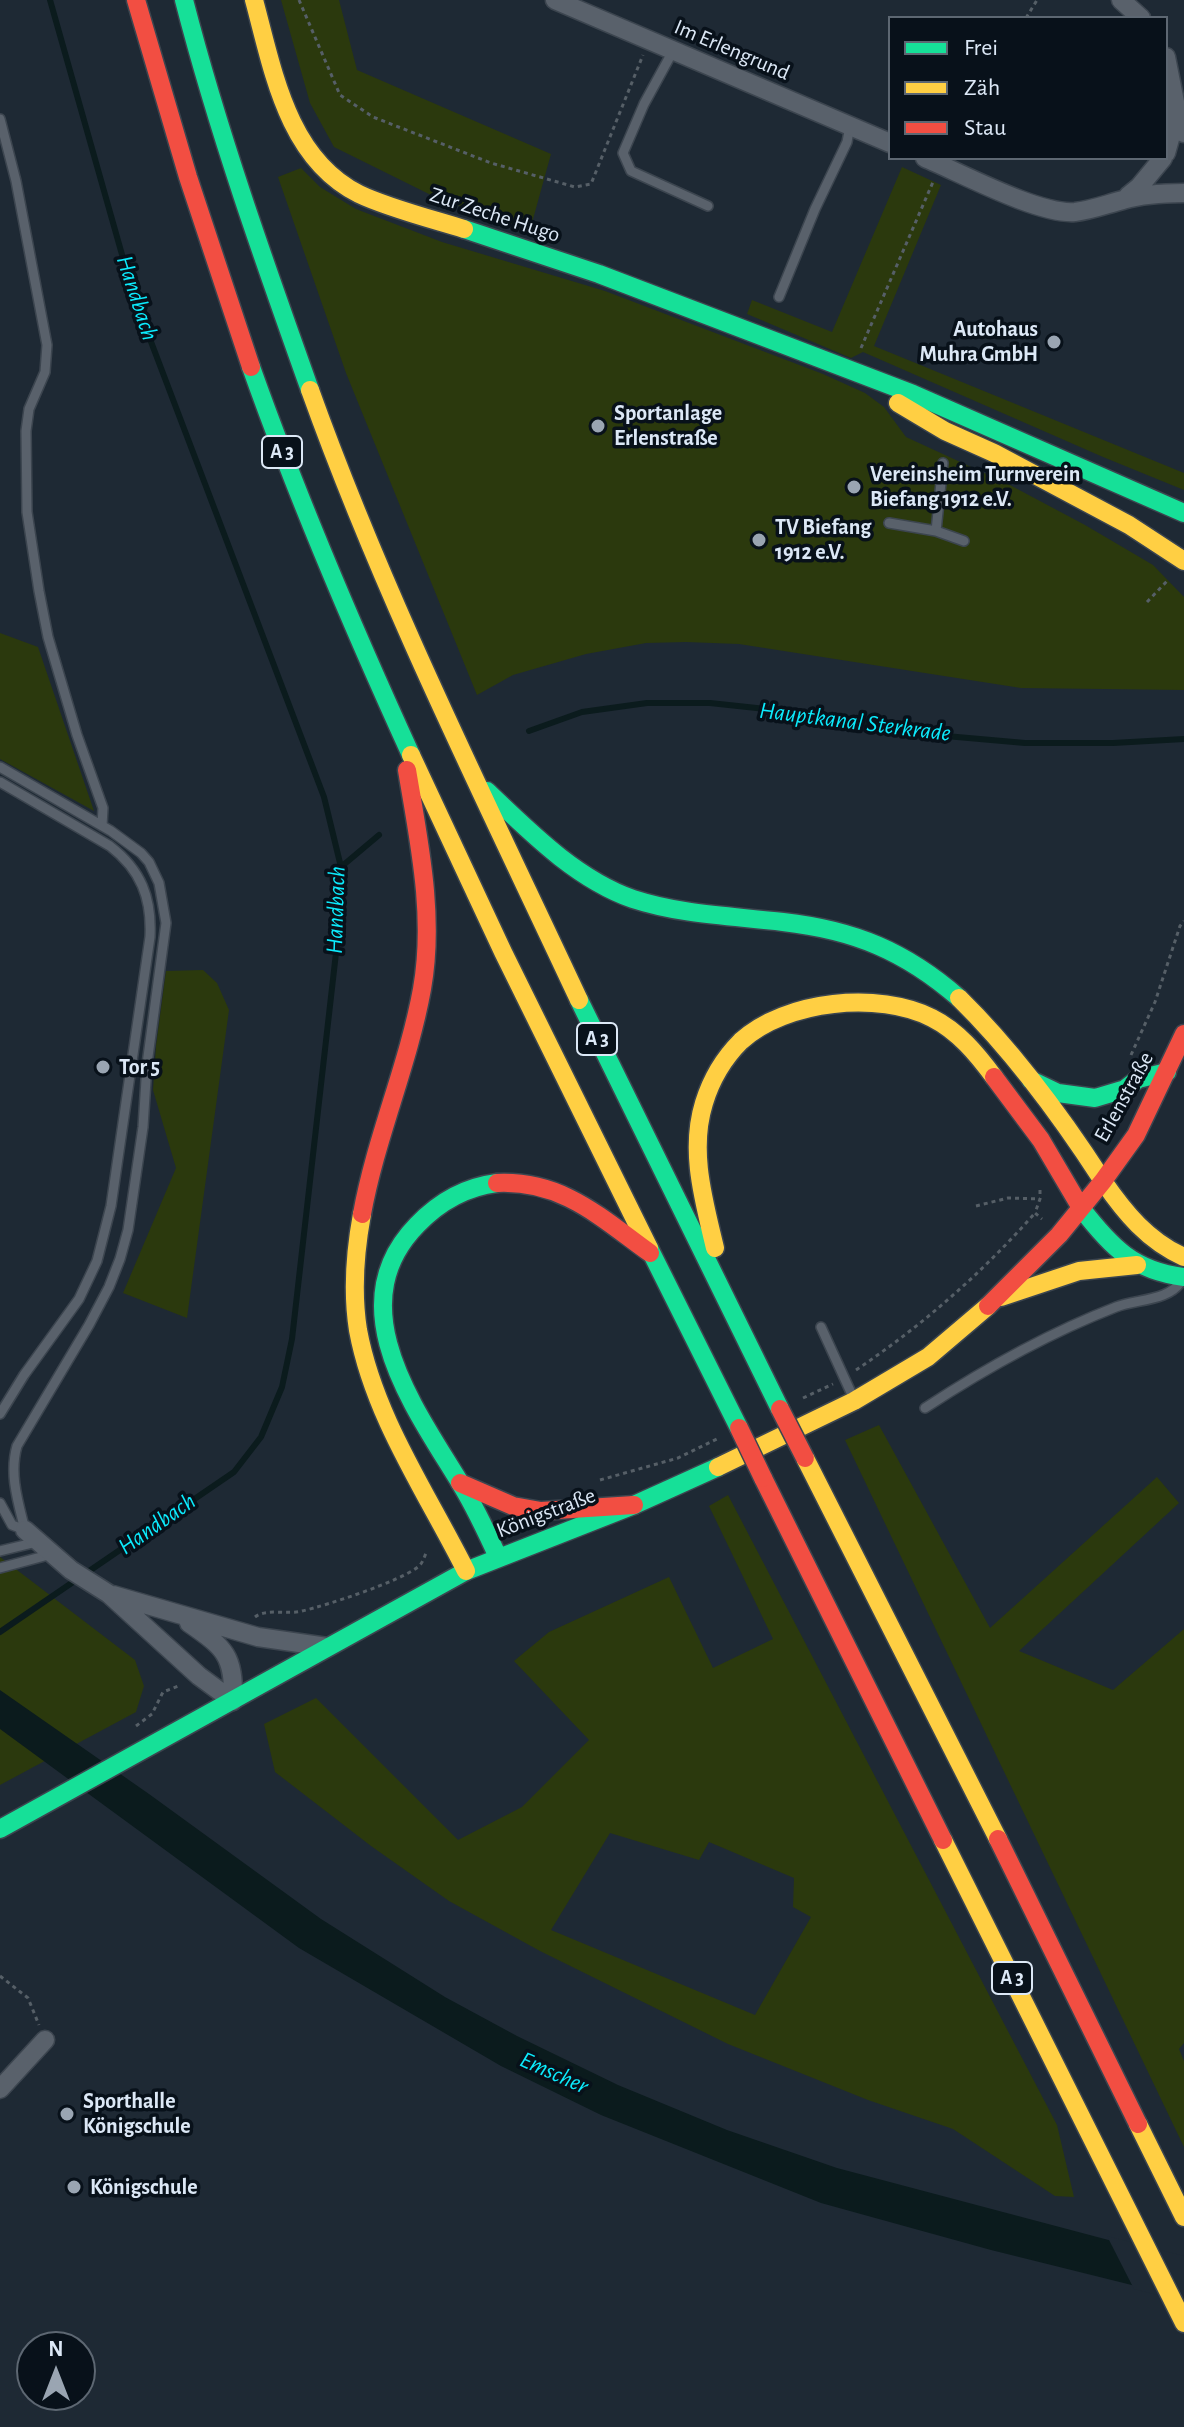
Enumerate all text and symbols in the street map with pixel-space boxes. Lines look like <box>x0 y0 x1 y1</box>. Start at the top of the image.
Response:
street label: Im Erlengrund <box>670 14 794 86</box>
legend <box>888 16 1168 160</box>
text: Frei <box>964 36 998 60</box>
text: Zäh <box>964 76 1000 100</box>
text: Stau <box>964 116 1006 140</box>
street label: Zur Zeche Hugo <box>427 182 563 248</box>
water label: Handbach <box>110 252 164 344</box>
place label: Autohaus Muhra GmbH <box>920 316 1038 368</box>
marker: Autohaus Muhra GmbH <box>1045 333 1063 351</box>
place label: Sportanlage Erlenstraße <box>614 400 722 452</box>
marker: Sportanlage Erlenstraße <box>589 417 607 435</box>
road number: A 3 <box>262 436 302 468</box>
place label: Vereinsheim Turnverein Biefang 1912 e.V. <box>870 461 1080 512</box>
marker: Vereinsheim Turnverein Biefang 1912 e.V. <box>845 478 863 496</box>
place label: TV Biefang 1912 e.V. <box>775 514 871 566</box>
marker: TV Biefang 1912 e.V. <box>750 531 768 549</box>
water label: Hauptkanal Sterkrade <box>758 696 952 748</box>
water label: Handbach <box>320 866 352 954</box>
road number: A 3 <box>577 1023 617 1055</box>
street label: Erlenstraße <box>1088 1047 1160 1147</box>
place label: Tor 5 <box>119 1054 160 1080</box>
marker: Tor 5 <box>94 1058 112 1076</box>
street label: Königstraße <box>493 1482 599 1544</box>
water label: Handbach <box>113 1487 201 1561</box>
road number: A 3 <box>992 1962 1032 1994</box>
water label: Emscher <box>515 2045 593 2101</box>
place label: Sporthalle Königschule <box>83 2088 191 2140</box>
marker: Sporthalle Königschule <box>58 2105 76 2123</box>
place label: Königschule <box>90 2174 198 2200</box>
marker: Königschule <box>65 2178 83 2196</box>
north arrow <box>16 2331 96 2411</box>
text: N <box>48 2338 64 2360</box>

